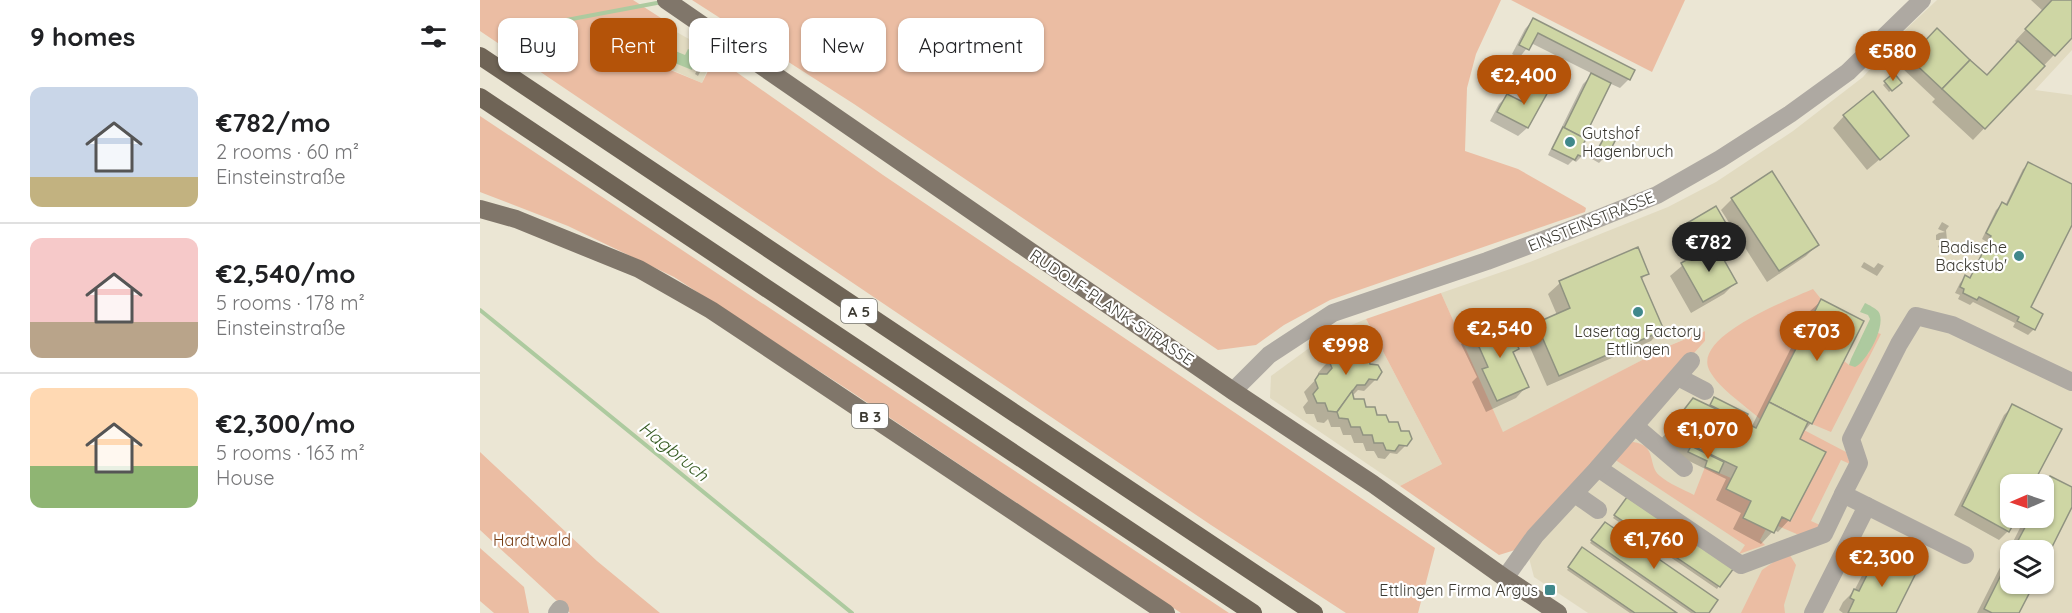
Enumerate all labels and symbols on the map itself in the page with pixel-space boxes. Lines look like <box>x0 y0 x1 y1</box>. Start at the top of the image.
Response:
pin: €580 <box>1857 31 1929 82</box>
pin: €2,400 <box>1475 55 1573 106</box>
place label: Gutshof Hagenbruch <box>1582 123 1674 161</box>
marker: Gutshof Hagenbruch <box>1563 135 1577 149</box>
street label: EINSTEINSTRASSE <box>1525 186 1657 256</box>
pin: €782 <box>1673 222 1745 273</box>
place label: Badische Backstub' <box>1935 237 2007 275</box>
street label: RUDOLF-PLANK-STRASSE <box>1026 245 1198 369</box>
marker: Badische Backstub' <box>2012 249 2026 263</box>
road number: A 5 <box>841 299 877 323</box>
marker: Lasertag Factory Ettlingen <box>1631 305 1645 319</box>
pin: €2,540 <box>1451 308 1549 359</box>
pin: €703 <box>1781 311 1853 362</box>
place label: Lasertag Factory Ettlingen <box>1574 321 1702 359</box>
pin: €998 <box>1310 325 1382 376</box>
road number: B 3 <box>852 404 888 428</box>
pin: €1,070 <box>1659 409 1757 460</box>
water label: Hagbruch <box>635 416 714 486</box>
north arrow <box>2000 474 2054 528</box>
pin: €1,760 <box>1605 519 1703 570</box>
park label: Hardtwald <box>493 530 571 550</box>
pin: €2,300 <box>1833 537 1931 588</box>
place label: Ettlingen Firma Argus <box>1379 580 1538 600</box>
marker: Ettlingen Firma Argus <box>1543 583 1557 597</box>

